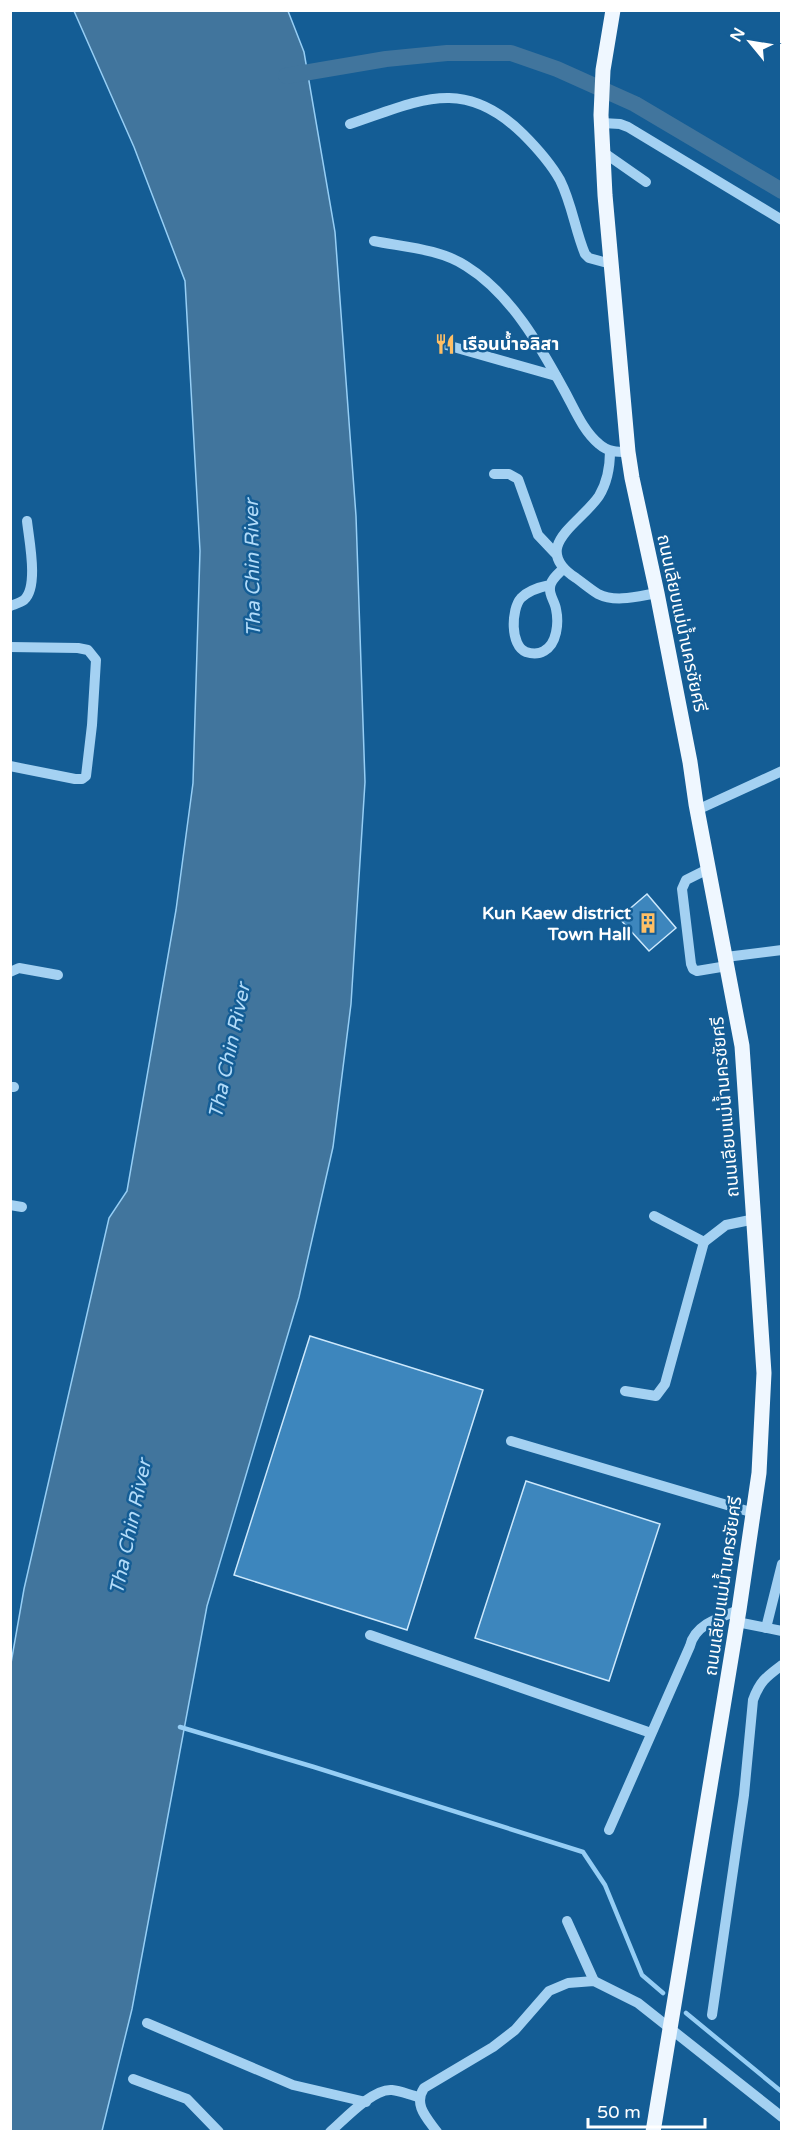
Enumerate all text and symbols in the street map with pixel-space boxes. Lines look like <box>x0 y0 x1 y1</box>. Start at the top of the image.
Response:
north arrow <box>720 12 780 72</box>
text: N <box>726 24 750 46</box>
place label: เรือนน้ำอลิสา <box>462 331 559 355</box>
restaurant icon: เรือนน้ำอลิสา <box>433 332 457 356</box>
water label: Tha Chin River <box>240 497 266 637</box>
street label: ถนนเลียบแม่น้ำนครชัยศรี <box>652 532 714 714</box>
place label: Kun Kaew district Town Hall <box>482 902 631 945</box>
building icon: Kun Kaew district Town Hall <box>636 911 660 935</box>
water label: Tha Chin River <box>204 979 257 1121</box>
street label: ถนนเลียบแม่น้ำนครชัยศรี <box>704 1016 744 1198</box>
water label: Tha Chin River <box>105 1455 158 1597</box>
street label: ถนนเลียบแม่น้ำนครชัยศรี <box>698 1494 747 1677</box>
scale bar <box>588 2091 705 2129</box>
text: 50 m <box>597 2101 641 2123</box>

